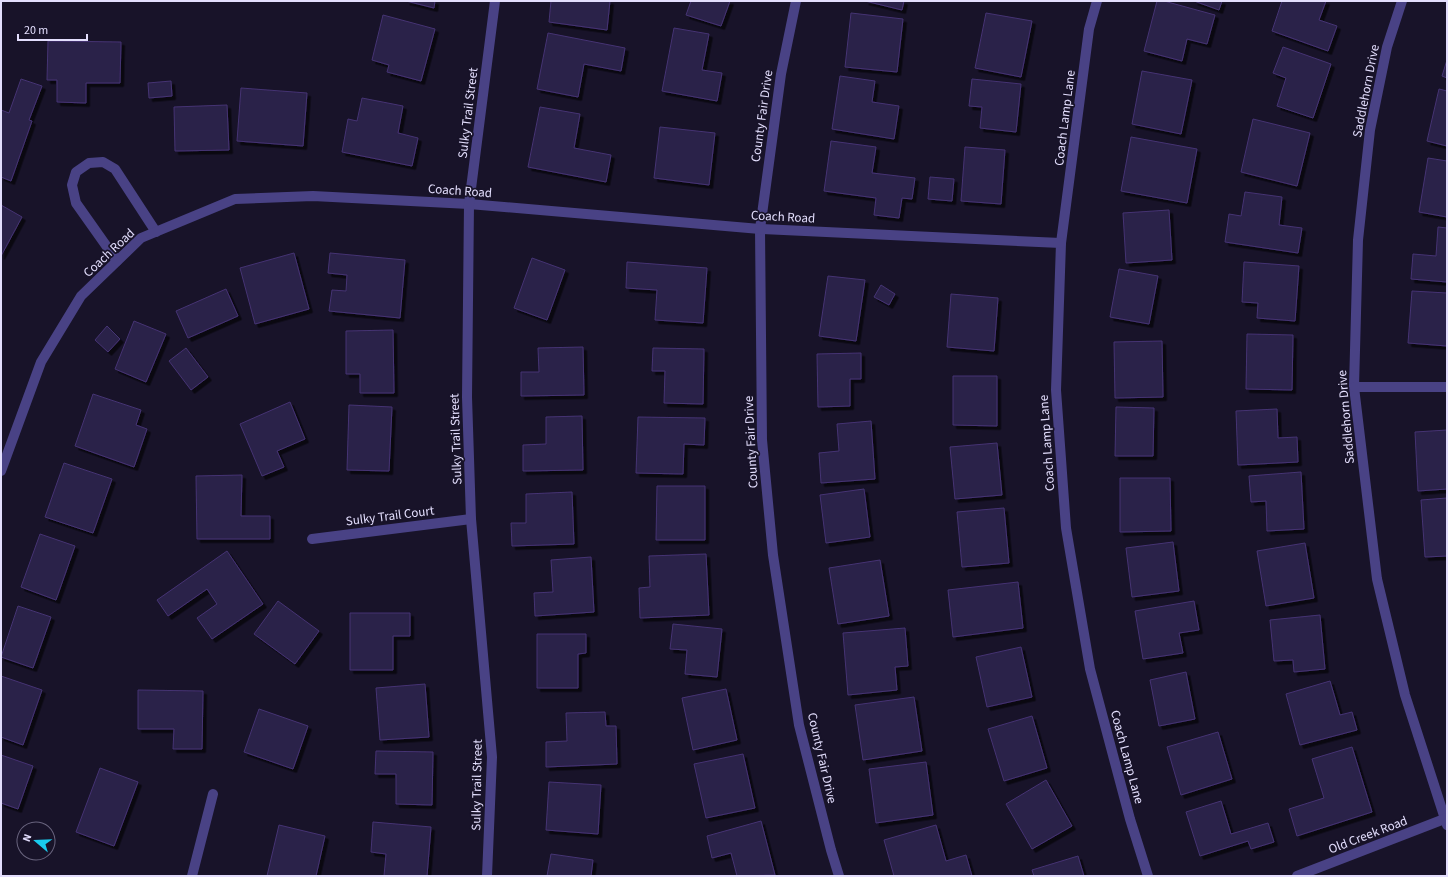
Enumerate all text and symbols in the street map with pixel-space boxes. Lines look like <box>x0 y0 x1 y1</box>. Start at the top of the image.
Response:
scale bar <box>18 16 87 42</box>
text: 20 m <box>24 22 48 39</box>
street label: Saddlehorn Drive <box>1348 43 1384 139</box>
street label: Sulky Trail Street <box>454 66 483 159</box>
street label: County Fair Drive <box>747 69 777 163</box>
street label: Coach Lamp Lane <box>1050 69 1080 167</box>
street label: Coach Road <box>427 180 493 202</box>
street label: Coach Road <box>750 206 816 228</box>
street label: Coach Road <box>79 224 139 282</box>
street label: Saddlehorn Drive <box>1333 369 1359 465</box>
street label: Sulky Trail Street <box>445 392 467 485</box>
street label: Coach Lamp Lane <box>1035 394 1059 492</box>
street label: County Fair Drive <box>740 395 762 489</box>
street label: Sulky Trail Court <box>345 502 436 530</box>
street label: Coach Lamp Lane <box>1106 708 1148 806</box>
street label: County Fair Drive <box>803 711 841 805</box>
street label: Sulky Trail Street <box>467 739 487 831</box>
street label: Old Creek Road <box>1326 812 1410 858</box>
north arrow <box>16 821 56 861</box>
text: N <box>19 832 35 844</box>

